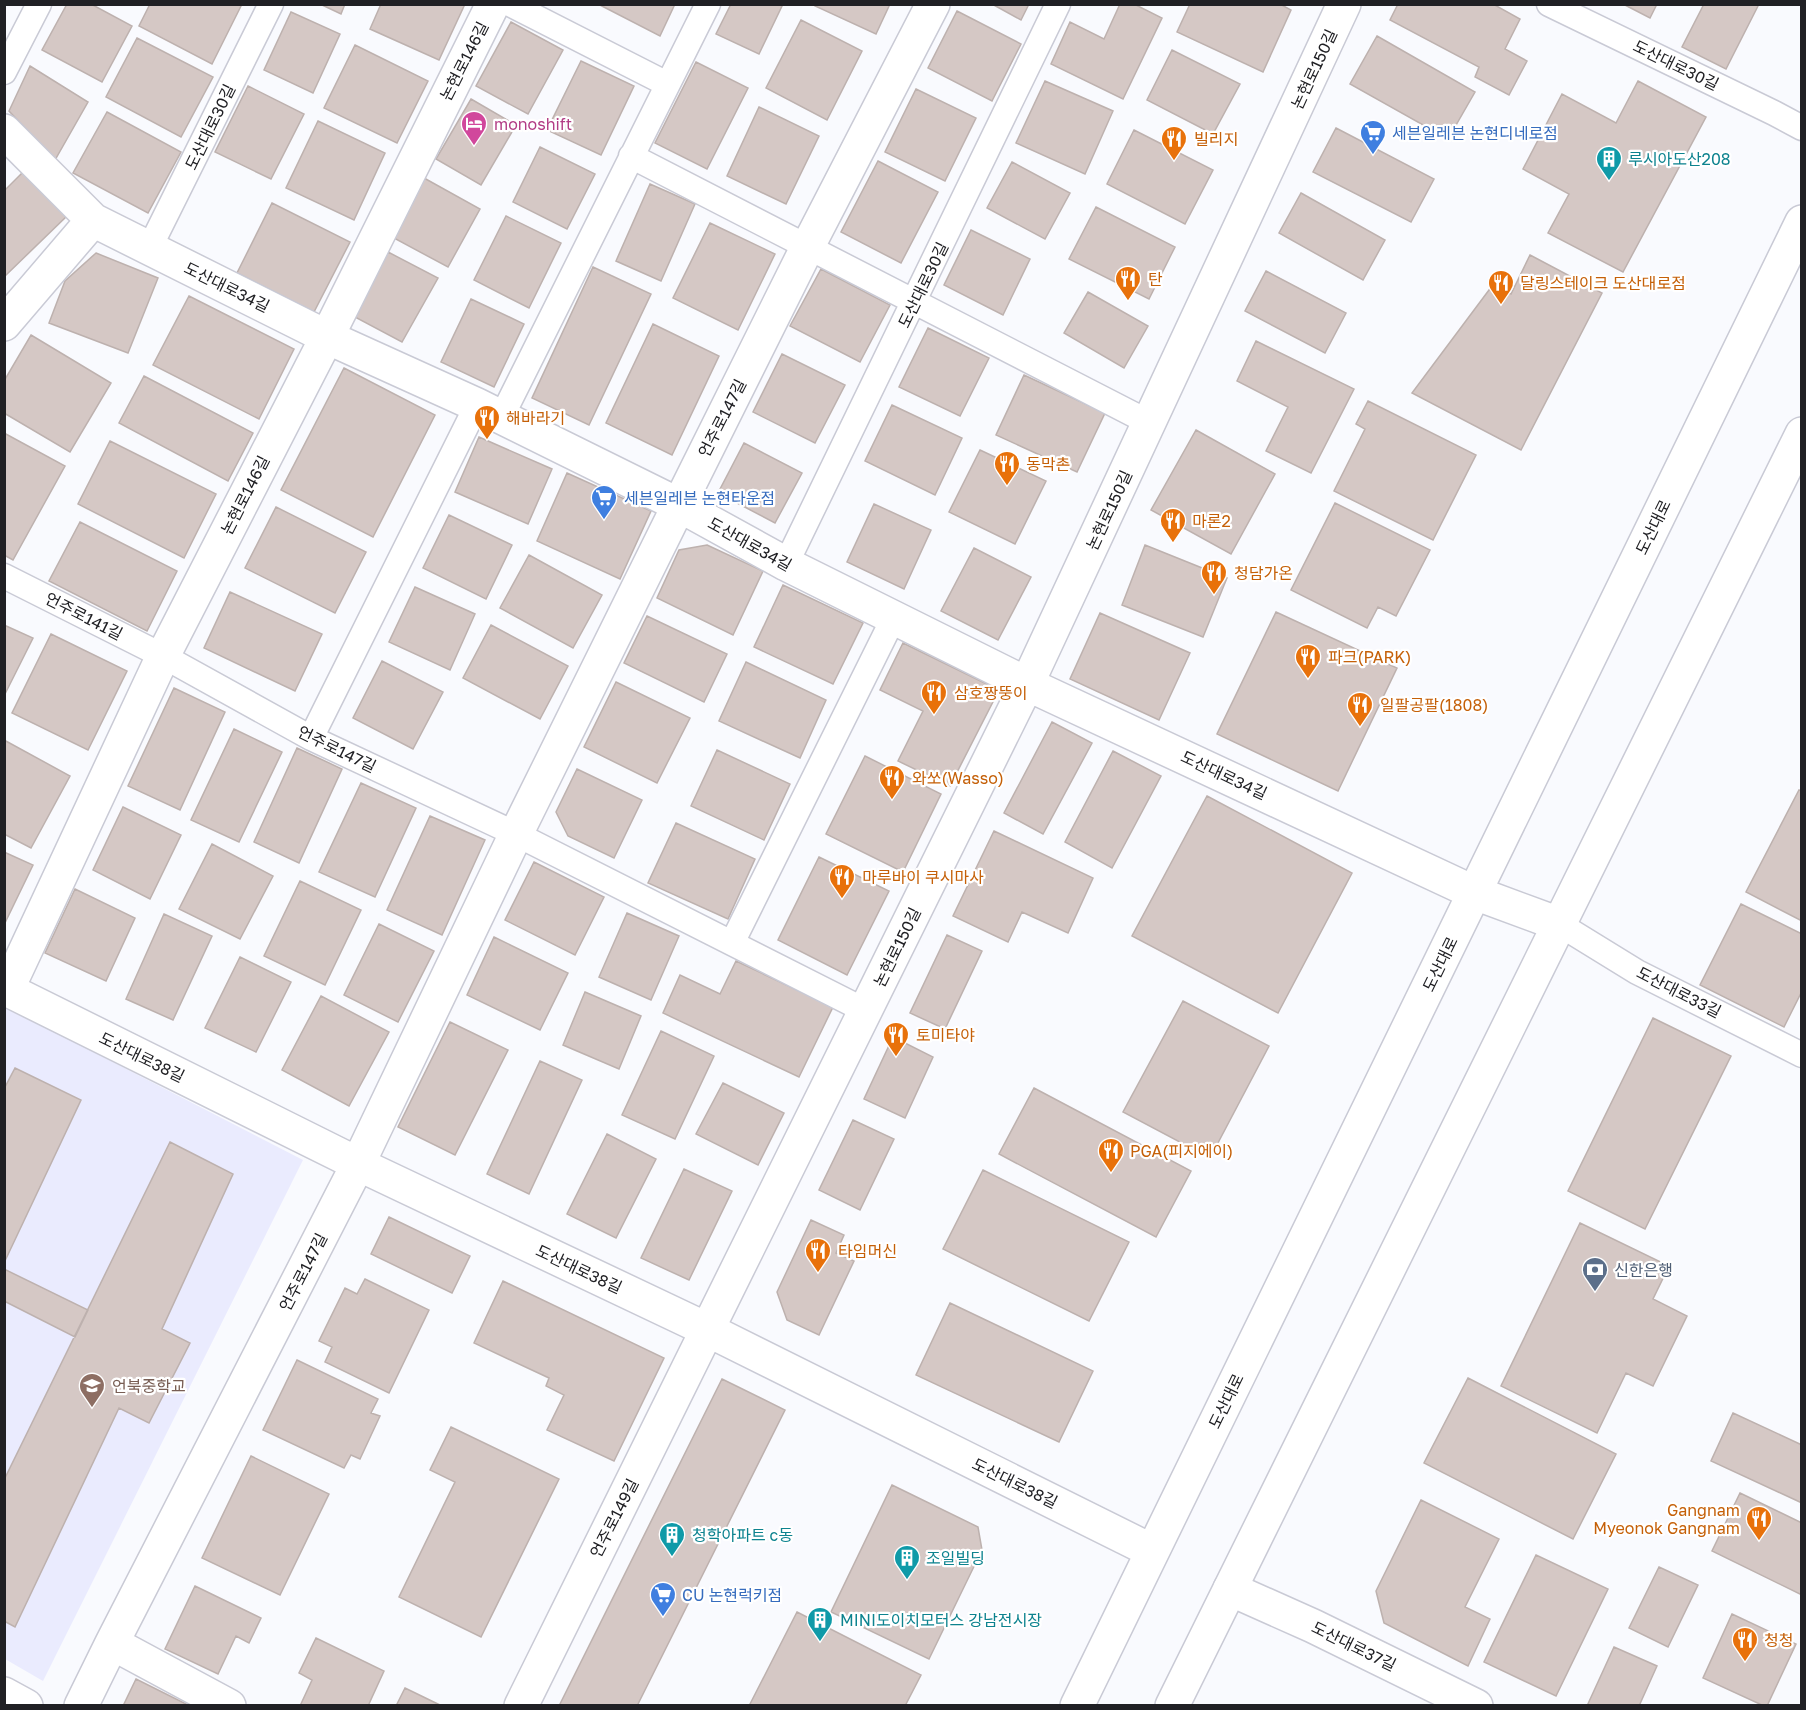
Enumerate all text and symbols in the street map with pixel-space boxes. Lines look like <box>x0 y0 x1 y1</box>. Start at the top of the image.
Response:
street label: 논현로146길 <box>436 18 492 104</box>
street label: 논현로150길 <box>1287 26 1341 112</box>
street label: 도산대로30길 <box>1630 36 1722 94</box>
street label: 도산대로30길 <box>181 81 239 173</box>
hotel icon: monoshift <box>459 109 489 147</box>
place label: monoshift <box>494 114 572 134</box>
supermarket icon: 세븐일레븐 논현디네로점 <box>1358 118 1388 156</box>
place label: 세븐일레븐 논현디네로점 <box>1392 123 1558 143</box>
restaurant icon: 빌리지 <box>1159 124 1189 162</box>
place label: 빌리지 <box>1194 129 1238 149</box>
building icon: 루시아도산208 <box>1594 144 1624 182</box>
place label: 루시아도산208 <box>1628 149 1731 169</box>
street label: 도산대로30길 <box>894 239 952 331</box>
street label: 도산대로34길 <box>181 258 273 316</box>
restaurant icon: 탄 <box>1113 264 1143 302</box>
restaurant icon: 달링스테이크 도산대로점 <box>1486 268 1516 306</box>
place label: 탄 <box>1148 269 1163 289</box>
place label: 달링스테이크 도산대로점 <box>1520 273 1686 293</box>
street label: 언주로147길 <box>694 376 750 460</box>
restaurant icon: 해바라기 <box>472 403 502 441</box>
place label: 해바라기 <box>506 408 565 428</box>
restaurant icon: 동막촌 <box>992 449 1022 487</box>
street label: 논현로146길 <box>217 452 273 538</box>
place label: 동막촌 <box>1026 454 1070 474</box>
street label: 논현로150길 <box>1082 467 1136 553</box>
supermarket icon: 세븐일레븐 논현타운점 <box>589 483 619 521</box>
place label: 세븐일레븐 논현타운점 <box>624 488 775 508</box>
street label: 도산대로 <box>1631 496 1675 558</box>
restaurant icon: 마론2 <box>1158 506 1188 544</box>
place label: 마론2 <box>1192 511 1231 531</box>
street label: 도산대로34길 <box>705 513 795 575</box>
restaurant icon: 청담가온 <box>1199 558 1229 596</box>
place label: 청담가온 <box>1234 563 1293 583</box>
street label: 언주로141길 <box>42 588 126 644</box>
restaurant icon: 파크(PARK) <box>1293 642 1323 680</box>
place label: 파크(PARK) <box>1328 647 1411 667</box>
restaurant icon: 삼호짱뚱이 <box>919 678 949 716</box>
place label: 삼호짱뚱이 <box>954 683 1028 703</box>
restaurant icon: 일팔공팔(1808) <box>1345 690 1375 728</box>
place label: 일팔공팔(1808) <box>1380 695 1488 715</box>
street label: 언주로147길 <box>294 721 380 777</box>
street label: 도산대로34길 <box>1178 746 1270 804</box>
restaurant icon: 와쏘(Wasso) <box>877 763 907 801</box>
place label: 와쏘(Wasso) <box>912 768 1004 788</box>
restaurant icon: 마루바이 쿠시마사 <box>827 862 857 900</box>
place label: 마루바이 쿠시마사 <box>862 867 984 887</box>
street label: 논현로150길 <box>869 904 925 990</box>
street label: 도산대로 <box>1418 933 1462 995</box>
street label: 도산대로33길 <box>1633 962 1725 1022</box>
restaurant icon: 토미타야 <box>881 1020 911 1058</box>
place label: 토미타야 <box>916 1025 975 1045</box>
street label: 도산대로38길 <box>96 1028 188 1086</box>
restaurant icon: PGA(피지에이) <box>1096 1136 1126 1174</box>
place label: PGA(피지에이) <box>1130 1141 1233 1161</box>
street label: 언주로147길 <box>275 1230 331 1314</box>
restaurant icon: 타임머신 <box>803 1236 833 1274</box>
street label: 도산대로38길 <box>533 1240 625 1298</box>
place label: 타임머신 <box>838 1241 897 1261</box>
bank icon: 신한은행 <box>1580 1255 1610 1293</box>
place label: 신한은행 <box>1614 1260 1673 1280</box>
street label: 도산대로 <box>1204 1370 1248 1432</box>
school or university icon: 언북중학교 <box>77 1371 107 1409</box>
place label: 언북중학교 <box>112 1376 186 1396</box>
street label: 도산대로38길 <box>969 1454 1061 1512</box>
street label: 언주로149길 <box>586 1475 642 1561</box>
place label: Gangnam Myeonok Gangnam <box>1593 1500 1740 1538</box>
restaurant icon: Gangnam Myeonok Gangnam <box>1744 1504 1774 1542</box>
building icon: 청학아파트 c동 <box>657 1520 687 1558</box>
place label: 청학아파트 c동 <box>692 1525 793 1545</box>
building icon: 조일빌딩 <box>892 1543 922 1581</box>
place label: 조일빌딩 <box>926 1548 985 1568</box>
supermarket icon: CU 논현럭키점 <box>648 1580 678 1618</box>
place label: CU 논현럭키점 <box>682 1585 782 1605</box>
building icon: MINI도이치모터스 강남전시장 <box>805 1605 835 1643</box>
place label: MINI도이치모터스 강남전시장 <box>840 1610 1042 1630</box>
street label: 도산대로37길 <box>1309 1617 1399 1675</box>
restaurant icon: 청청 <box>1730 1625 1760 1663</box>
place label: 청청 <box>1764 1630 1793 1650</box>

